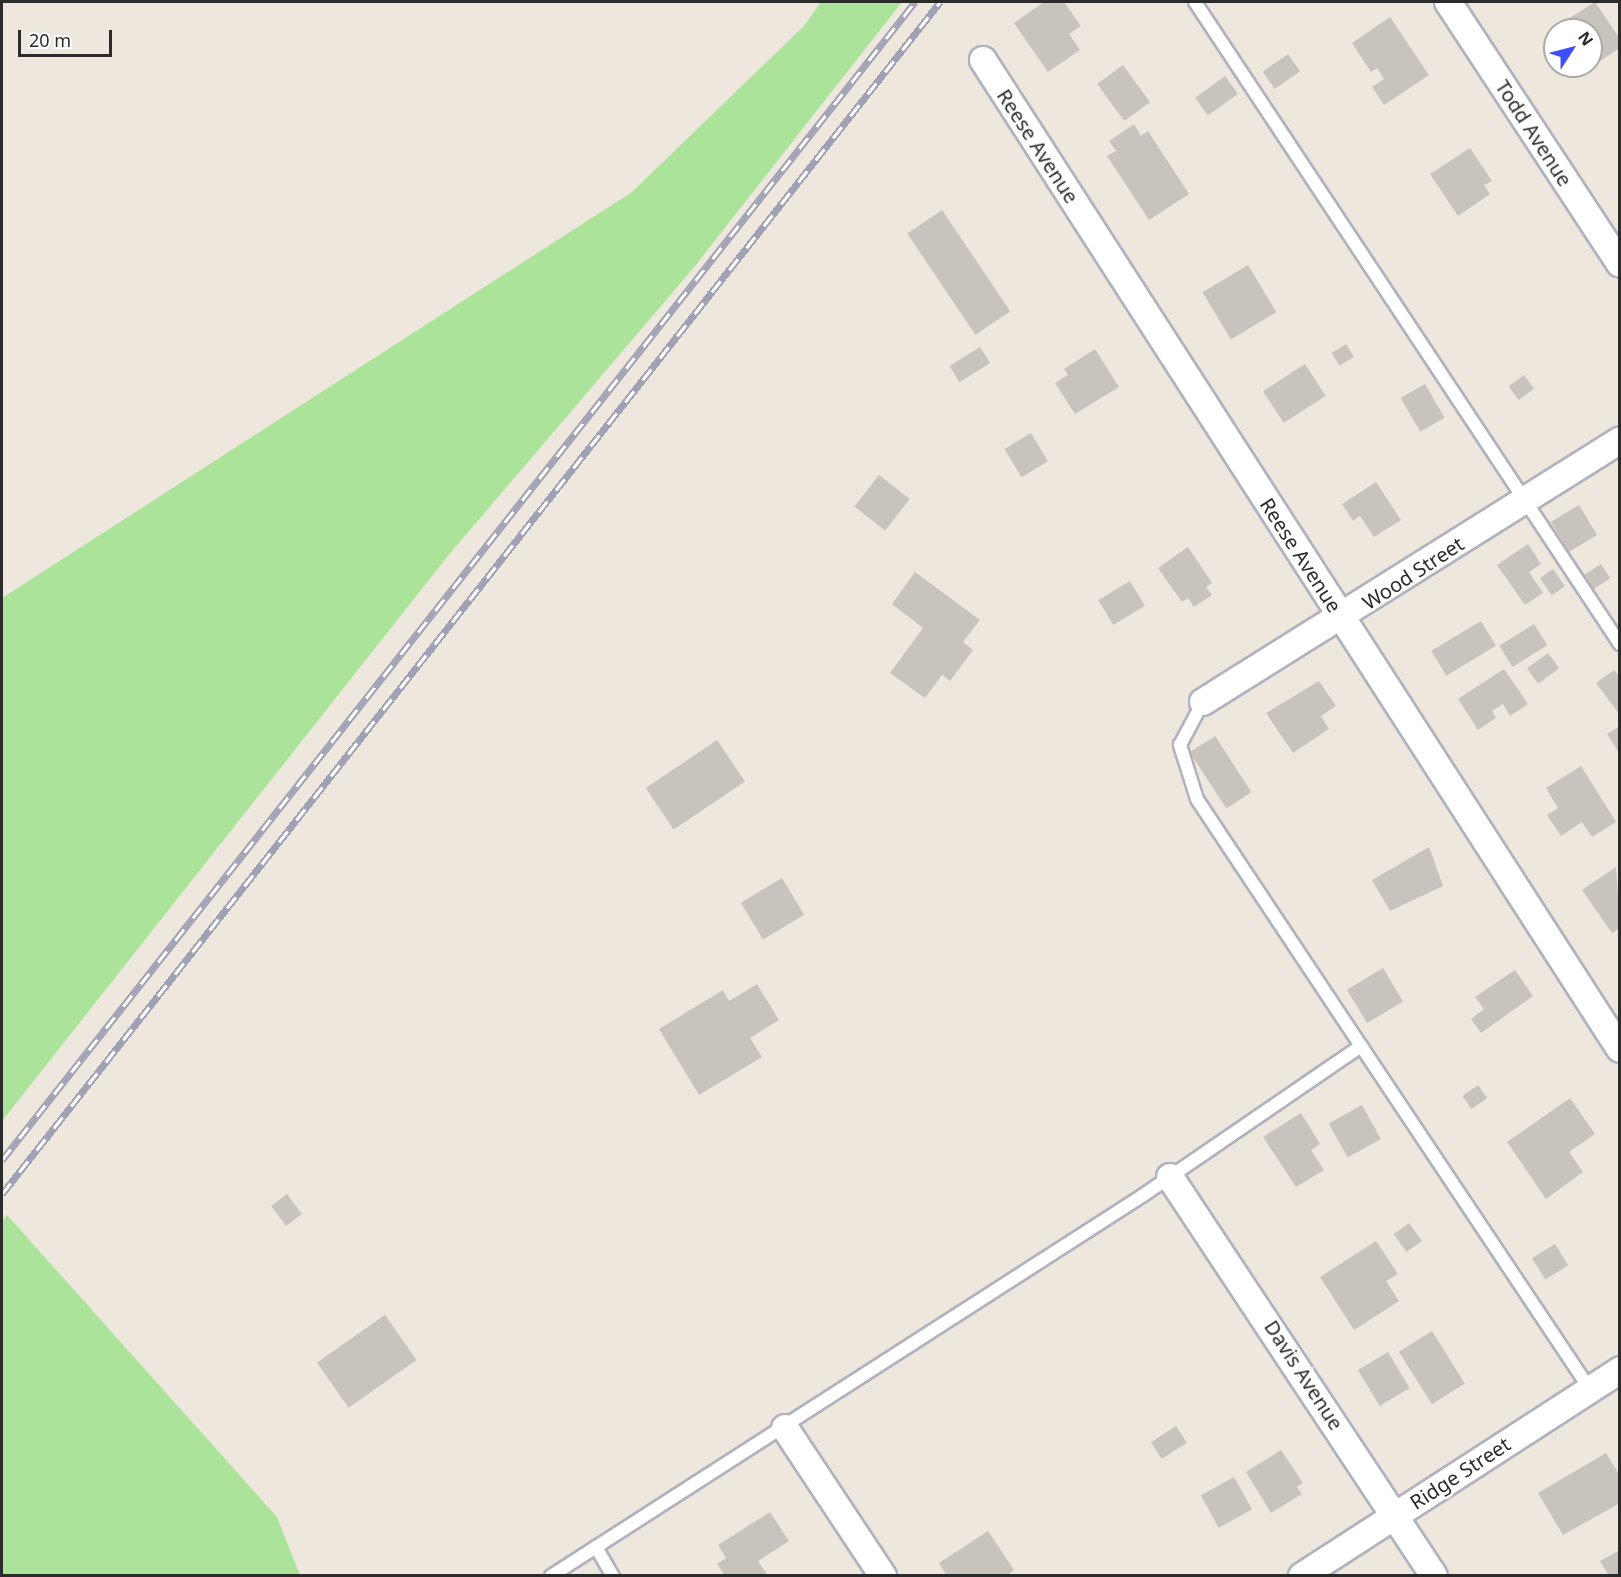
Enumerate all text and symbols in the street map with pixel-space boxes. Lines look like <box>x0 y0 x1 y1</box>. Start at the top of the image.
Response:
scale bar <box>21 18 116 56</box>
north arrow <box>1543 18 1603 78</box>
text: N <box>1573 27 1599 50</box>
text: 20 m <box>29 28 71 52</box>
street label: Todd Avenue <box>1491 75 1577 191</box>
street label: Reese Avenue <box>992 84 1084 208</box>
street label: Reese Avenue <box>1255 493 1347 617</box>
street label: Wood Street <box>1358 531 1468 615</box>
street label: Davis Avenue <box>1260 1316 1348 1434</box>
street label: Ridge Street <box>1405 1432 1515 1514</box>

